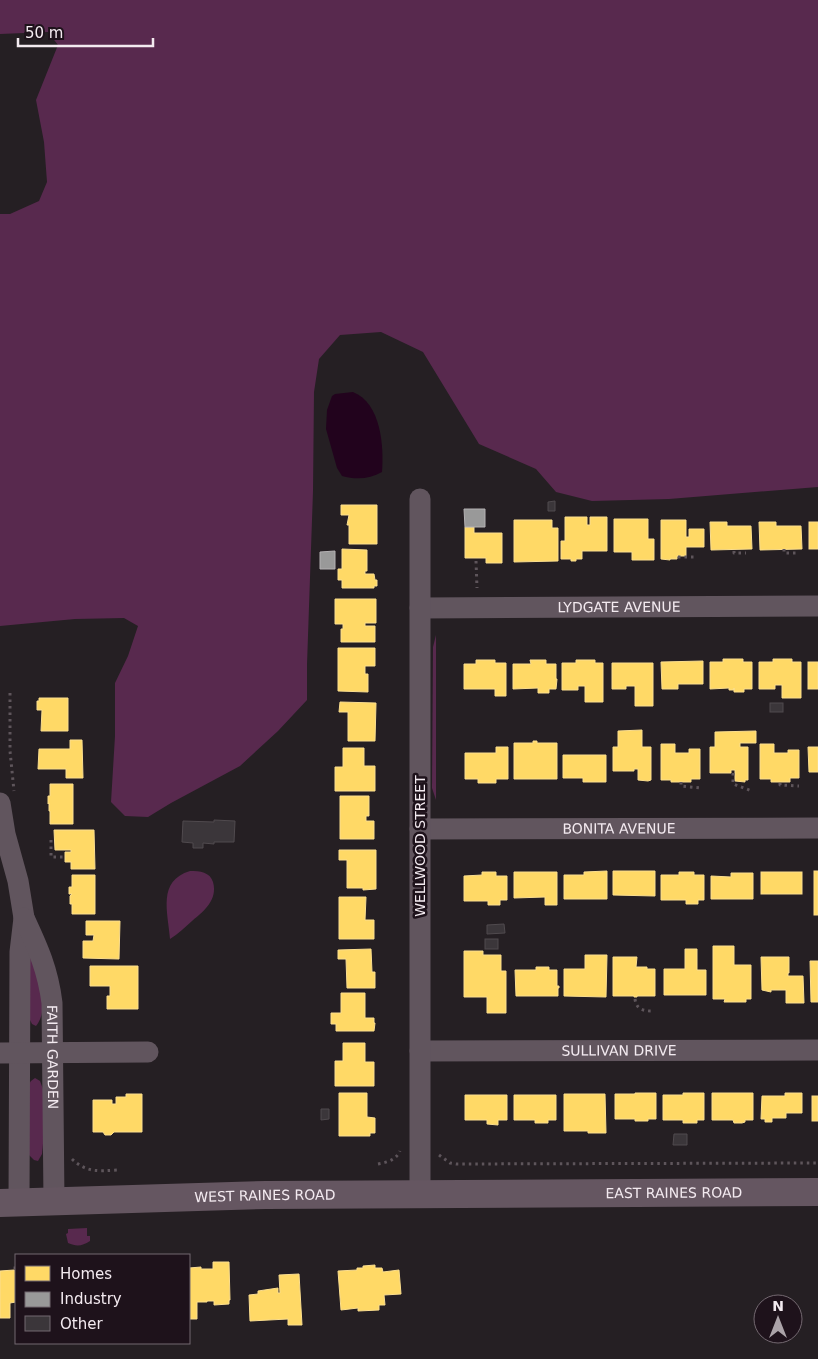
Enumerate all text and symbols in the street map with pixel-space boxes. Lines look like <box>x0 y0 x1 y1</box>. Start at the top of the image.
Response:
scale bar <box>18 15 152 47</box>
text: 50 m <box>25 24 63 42</box>
street label: LYDGATE AVENUE <box>557 599 681 615</box>
street label: WELLWOOD STREET <box>412 775 428 917</box>
street label: BONITA AVENUE <box>562 820 676 837</box>
street label: FAITH GARDEN <box>44 1005 61 1109</box>
street label: SULLIVAN DRIVE <box>561 1042 677 1059</box>
street label: EAST RAINES ROAD <box>605 1184 742 1201</box>
street label: WEST RAINES ROAD <box>194 1187 335 1205</box>
legend <box>15 1254 190 1344</box>
text: Homes <box>60 1265 112 1283</box>
text: Industry <box>60 1290 122 1308</box>
north arrow <box>753 1294 803 1344</box>
text: N <box>772 1298 784 1314</box>
text: Other <box>60 1315 103 1333</box>

